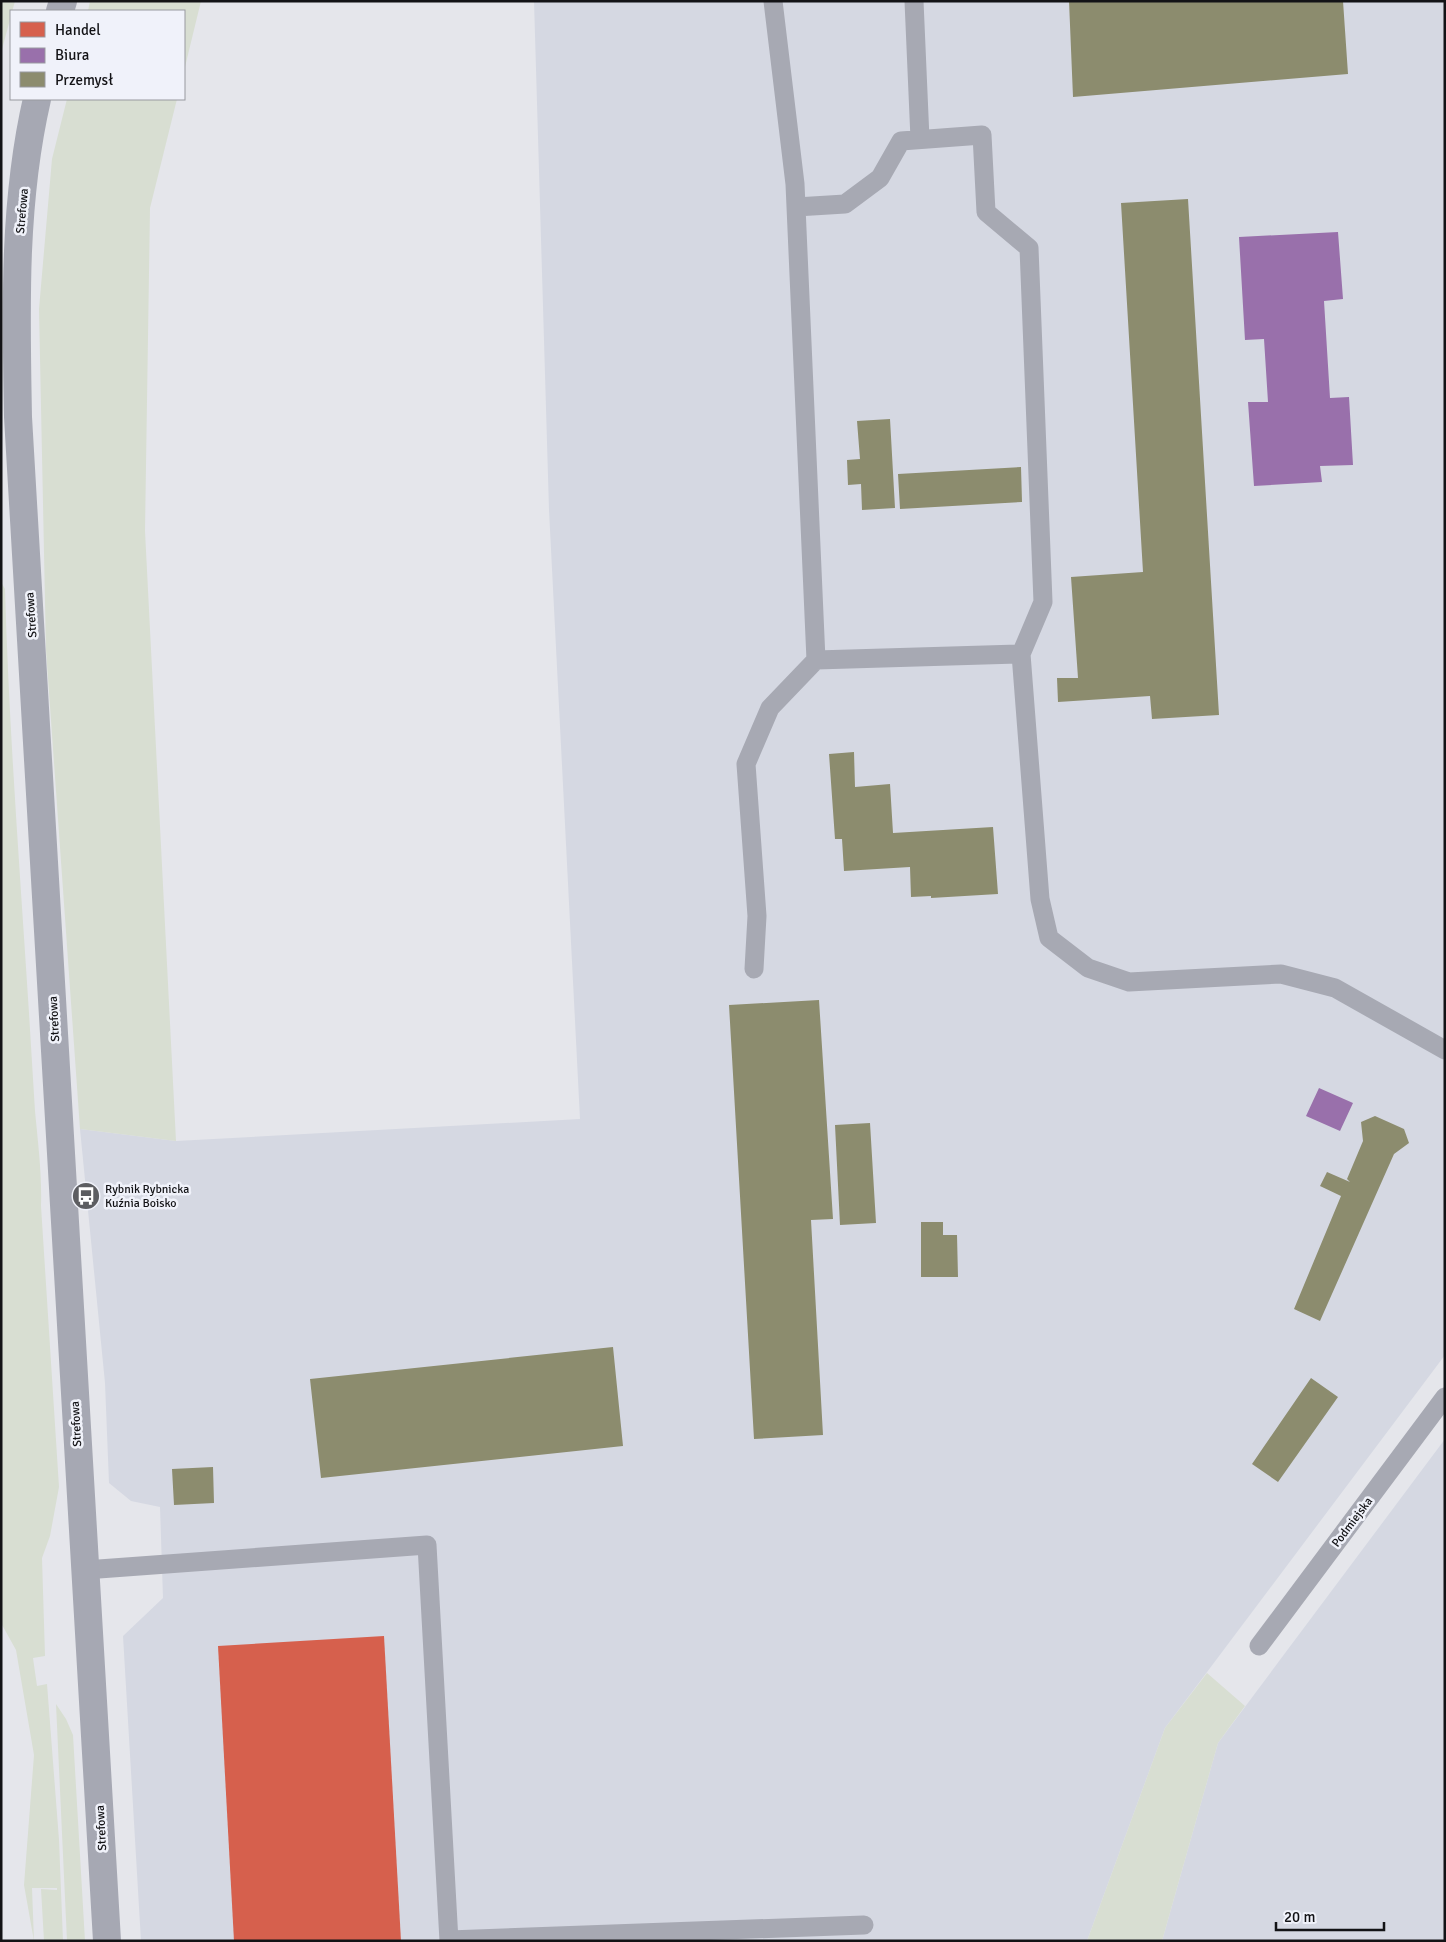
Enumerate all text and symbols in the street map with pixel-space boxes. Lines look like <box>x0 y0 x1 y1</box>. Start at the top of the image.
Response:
legend <box>10 10 185 100</box>
text: Handel <box>55 21 101 39</box>
text: Biura <box>55 46 89 64</box>
text: Przemysł <box>55 71 113 89</box>
street label: Strefowa <box>13 188 32 234</box>
street label: Strefowa <box>22 592 41 638</box>
street label: Strefowa <box>46 996 63 1042</box>
bus stop icon: Rybnik Rybnicka Kuźnia Boisko <box>71 1181 101 1211</box>
place label: Rybnik Rybnicka Kuźnia Boisko <box>105 1182 189 1211</box>
street label: Strefowa <box>68 1401 85 1447</box>
street label: Podmiejska <box>1329 1494 1376 1550</box>
street label: Strefowa <box>93 1805 110 1851</box>
scale bar <box>1276 1900 1384 1932</box>
text: 20 m <box>1284 1908 1315 1926</box>

